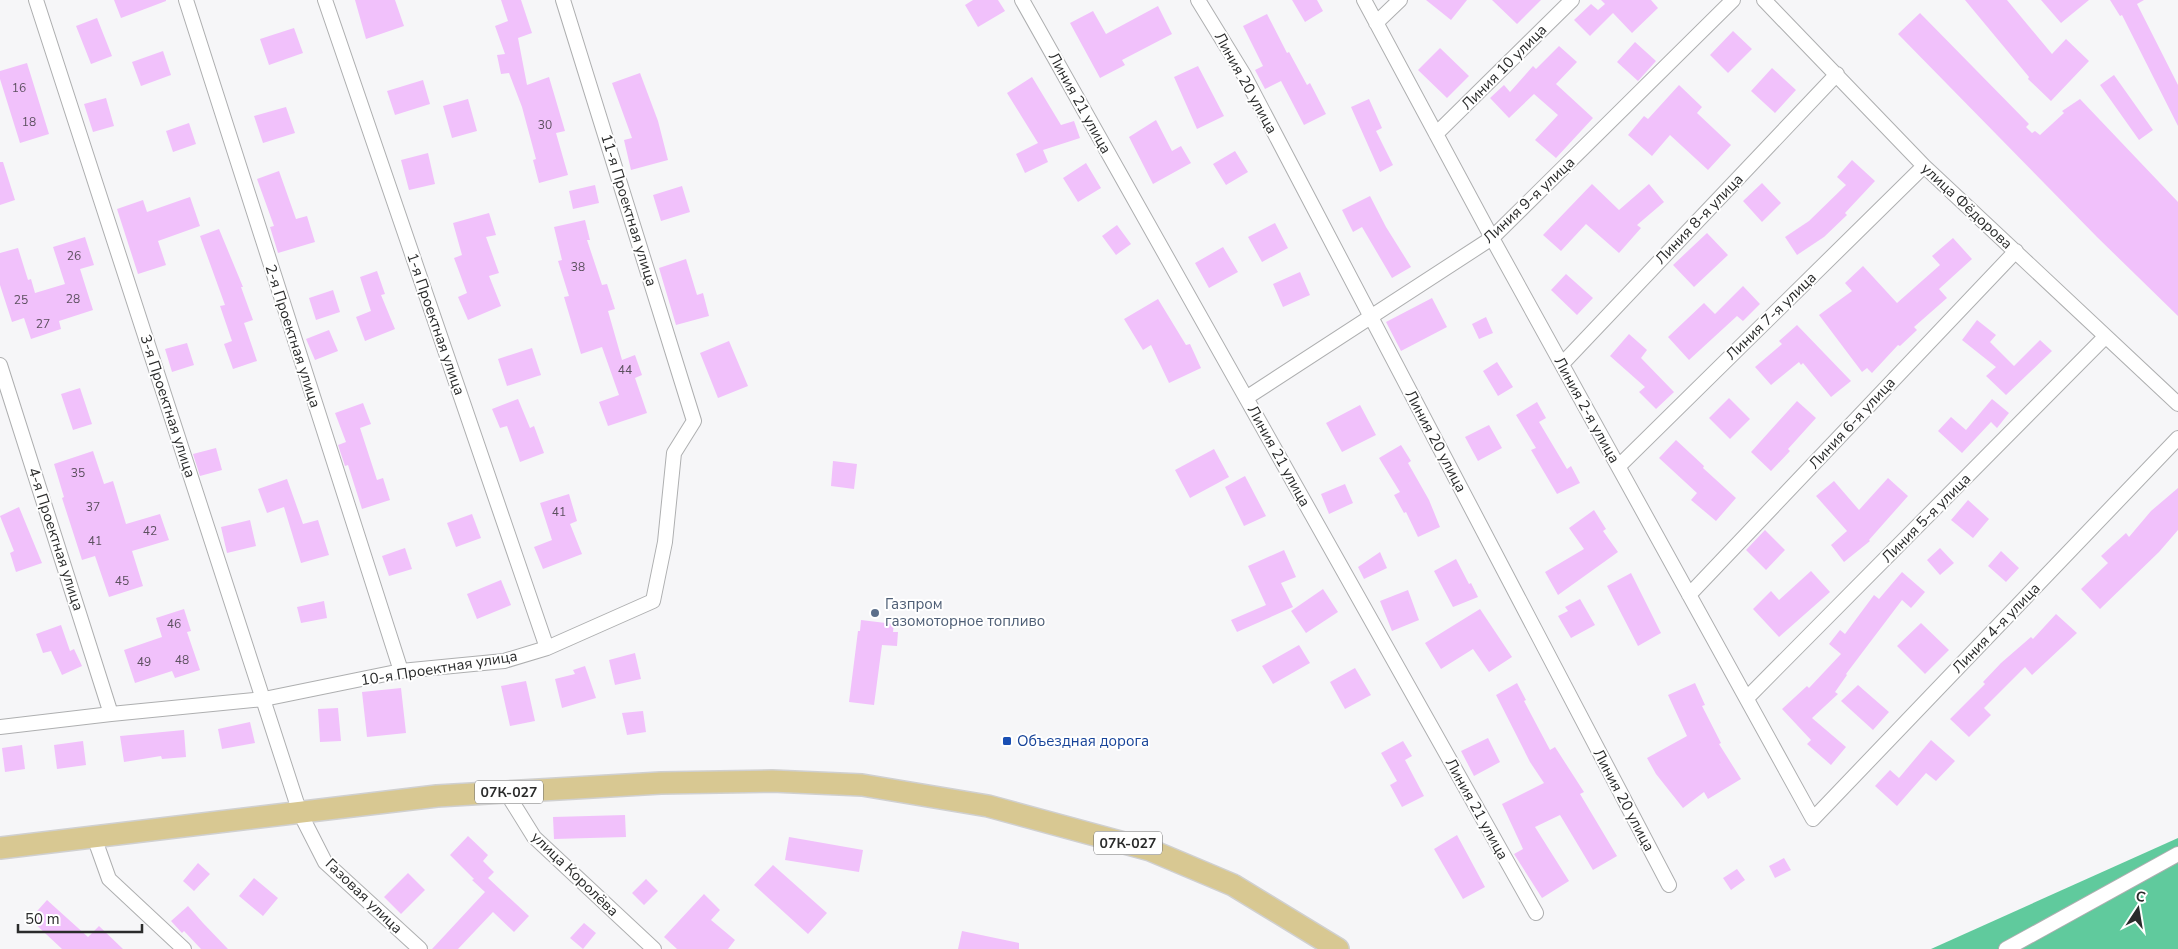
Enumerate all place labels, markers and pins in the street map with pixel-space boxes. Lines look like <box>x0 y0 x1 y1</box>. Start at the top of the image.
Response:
place label: Газпром газомоторное топливо <box>885 594 1045 631</box>
marker: Газпром газомоторное топливо <box>869 607 881 619</box>
place label: Объездная дорога <box>1017 731 1149 751</box>
marker: Объездная дорога <box>1001 735 1013 747</box>

